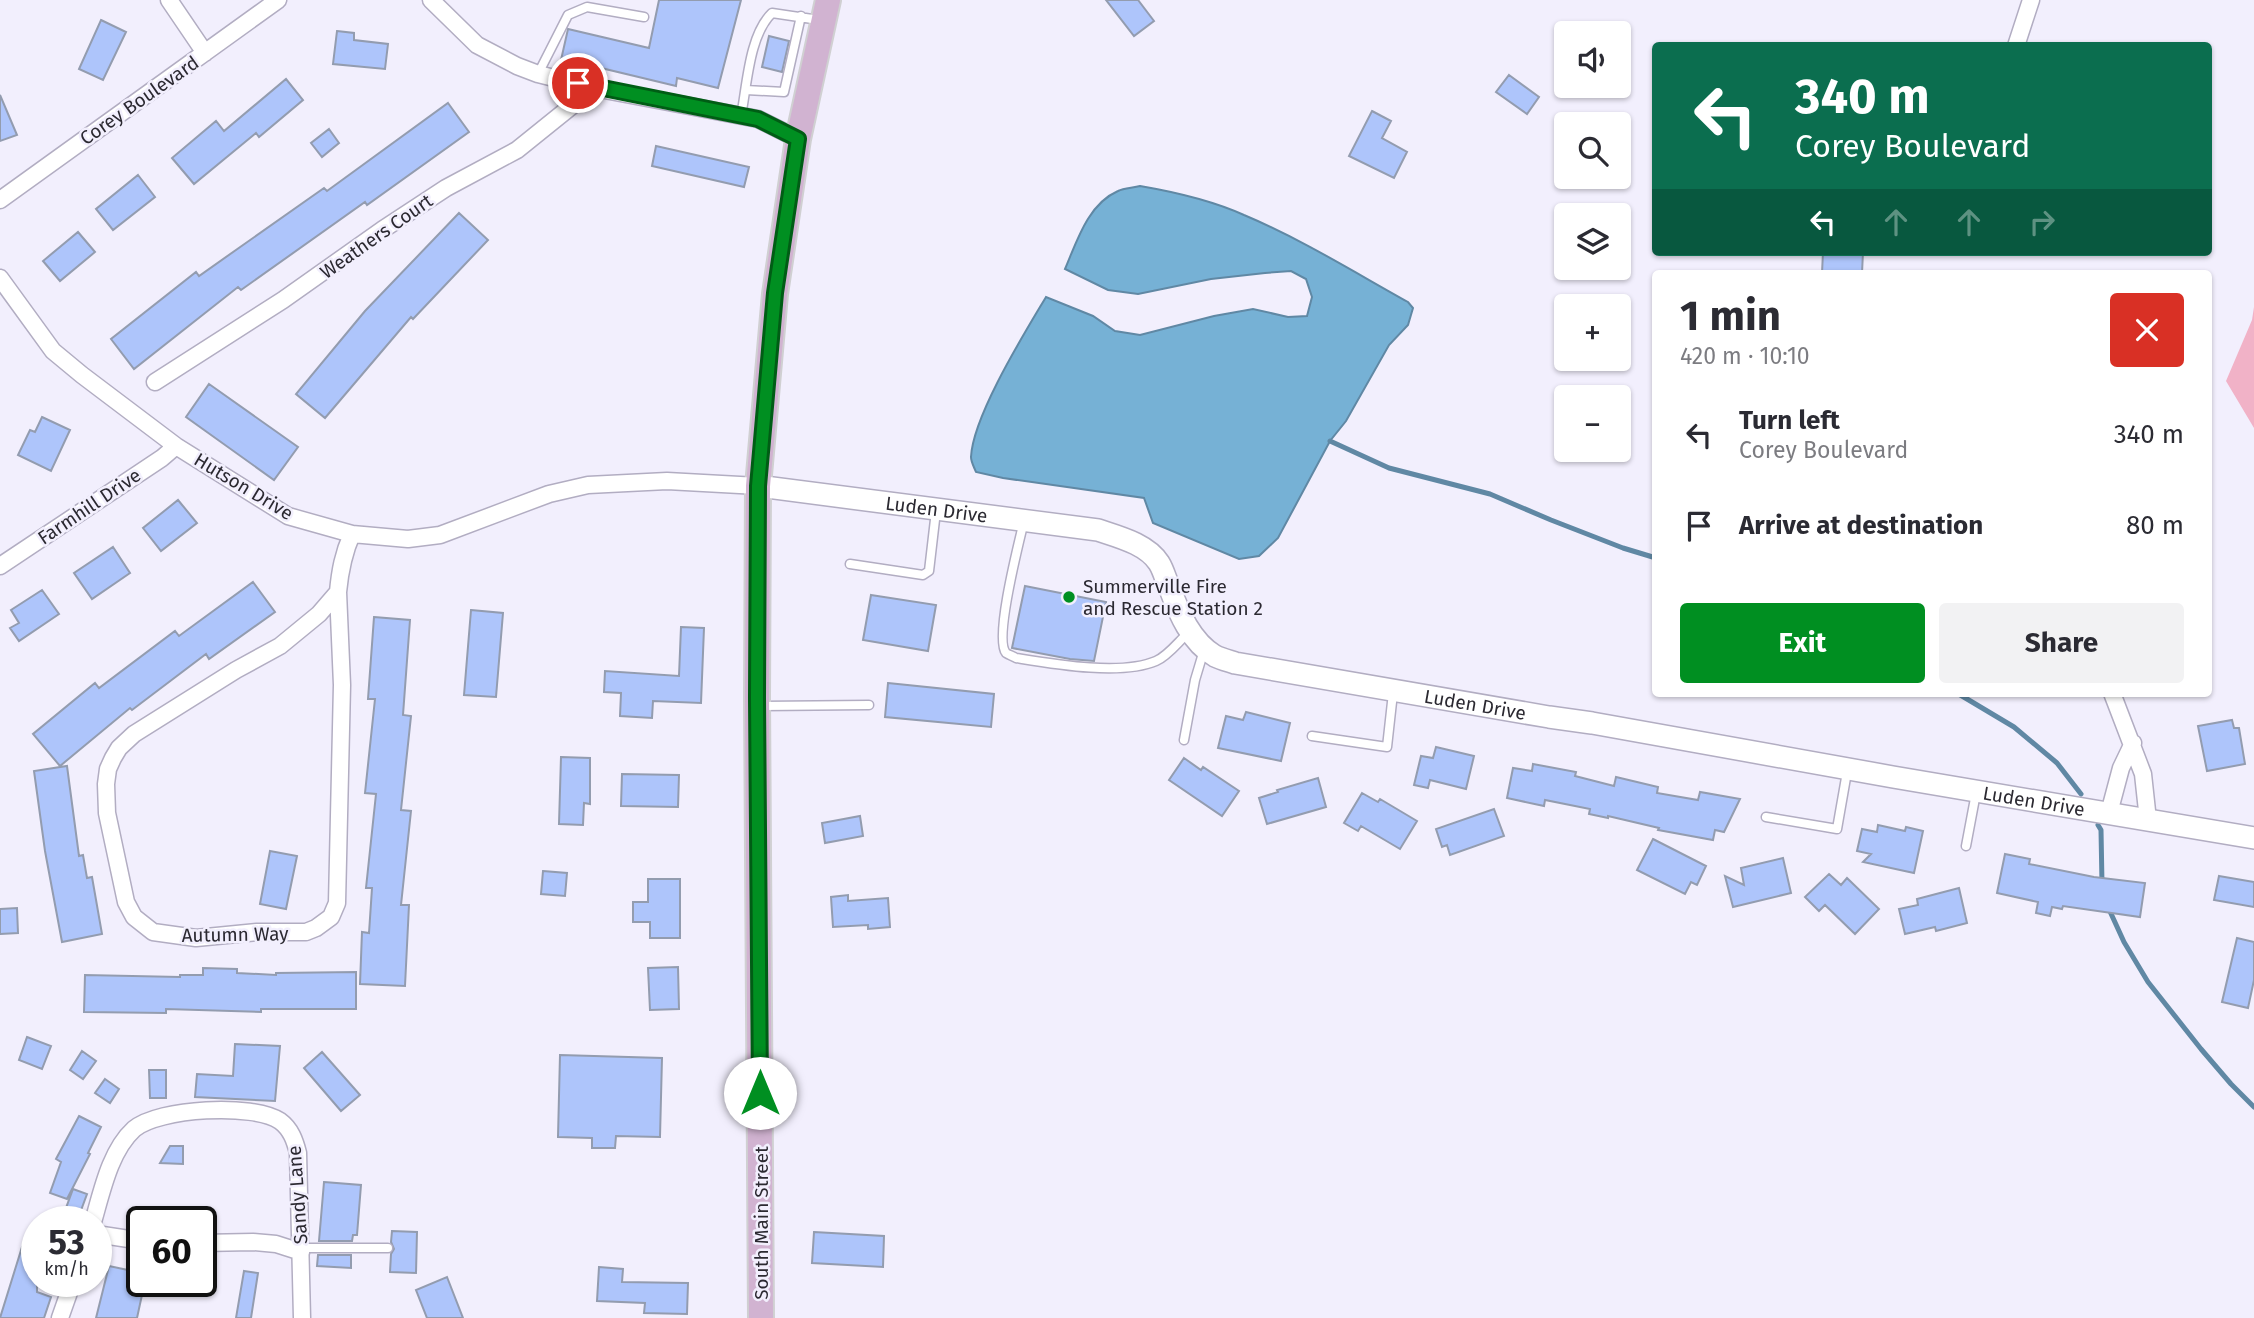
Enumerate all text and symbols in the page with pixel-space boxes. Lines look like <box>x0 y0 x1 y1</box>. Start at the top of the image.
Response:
map controls <box>1554 21 1631 462</box>
button: sound <box>1554 21 1631 98</box>
street label: Corey Boulevard <box>75 51 203 150</box>
pin <box>548 53 608 113</box>
icon: arrive <box>559 64 597 102</box>
text: 340 m <box>1795 67 1930 126</box>
icon: left <box>1680 70 1771 161</box>
button: search <box>1554 112 1631 189</box>
text: Corey Boulevard <box>1795 127 2030 165</box>
street label: Weathers Court <box>316 189 437 284</box>
button: layers <box>1554 203 1631 280</box>
icon: left <box>1804 203 1842 241</box>
icon: ahead <box>1877 203 1915 241</box>
icon: ahead <box>1950 203 1988 241</box>
icon: right <box>2023 203 2061 241</box>
text: 1 min <box>1680 291 1781 341</box>
button: close <box>2110 293 2184 367</box>
button: + <box>1554 294 1631 371</box>
text: 420 m · 10:10 <box>1680 342 1810 370</box>
button: − <box>1554 385 1631 462</box>
text: Turn left <box>1739 405 1840 436</box>
icon: left <box>1680 416 1718 454</box>
text: 340 m <box>2114 419 2184 450</box>
text: Corey Boulevard <box>1739 436 1908 464</box>
street label: Hutson Drive <box>190 448 297 525</box>
street label: Farmhill Drive <box>33 464 145 549</box>
street label: Luden Drive <box>884 492 989 528</box>
icon: arrive <box>1680 507 1718 545</box>
text: Arrive at destination <box>1739 510 1983 541</box>
text: 80 m <box>2126 510 2184 541</box>
place label: Summerville Fire and Rescue Station 2 <box>1083 575 1263 620</box>
marker: Summerville Fire and Rescue Station 2 <box>1061 589 1077 605</box>
button: Exit <box>1680 603 1925 683</box>
button: Share <box>1939 603 2184 683</box>
street label: Luden Drive <box>1422 685 1528 725</box>
street label: Luden Drive <box>1981 781 2086 821</box>
street label: Autumn Way <box>181 922 289 947</box>
position arrow <box>723 1056 797 1130</box>
street label: Sandy Lane <box>283 1145 312 1245</box>
street label: South Main Street <box>750 1146 773 1300</box>
speed limit sign: 60 <box>126 1206 217 1297</box>
text: 53 <box>48 1221 85 1263</box>
text: km/h <box>44 1258 89 1280</box>

